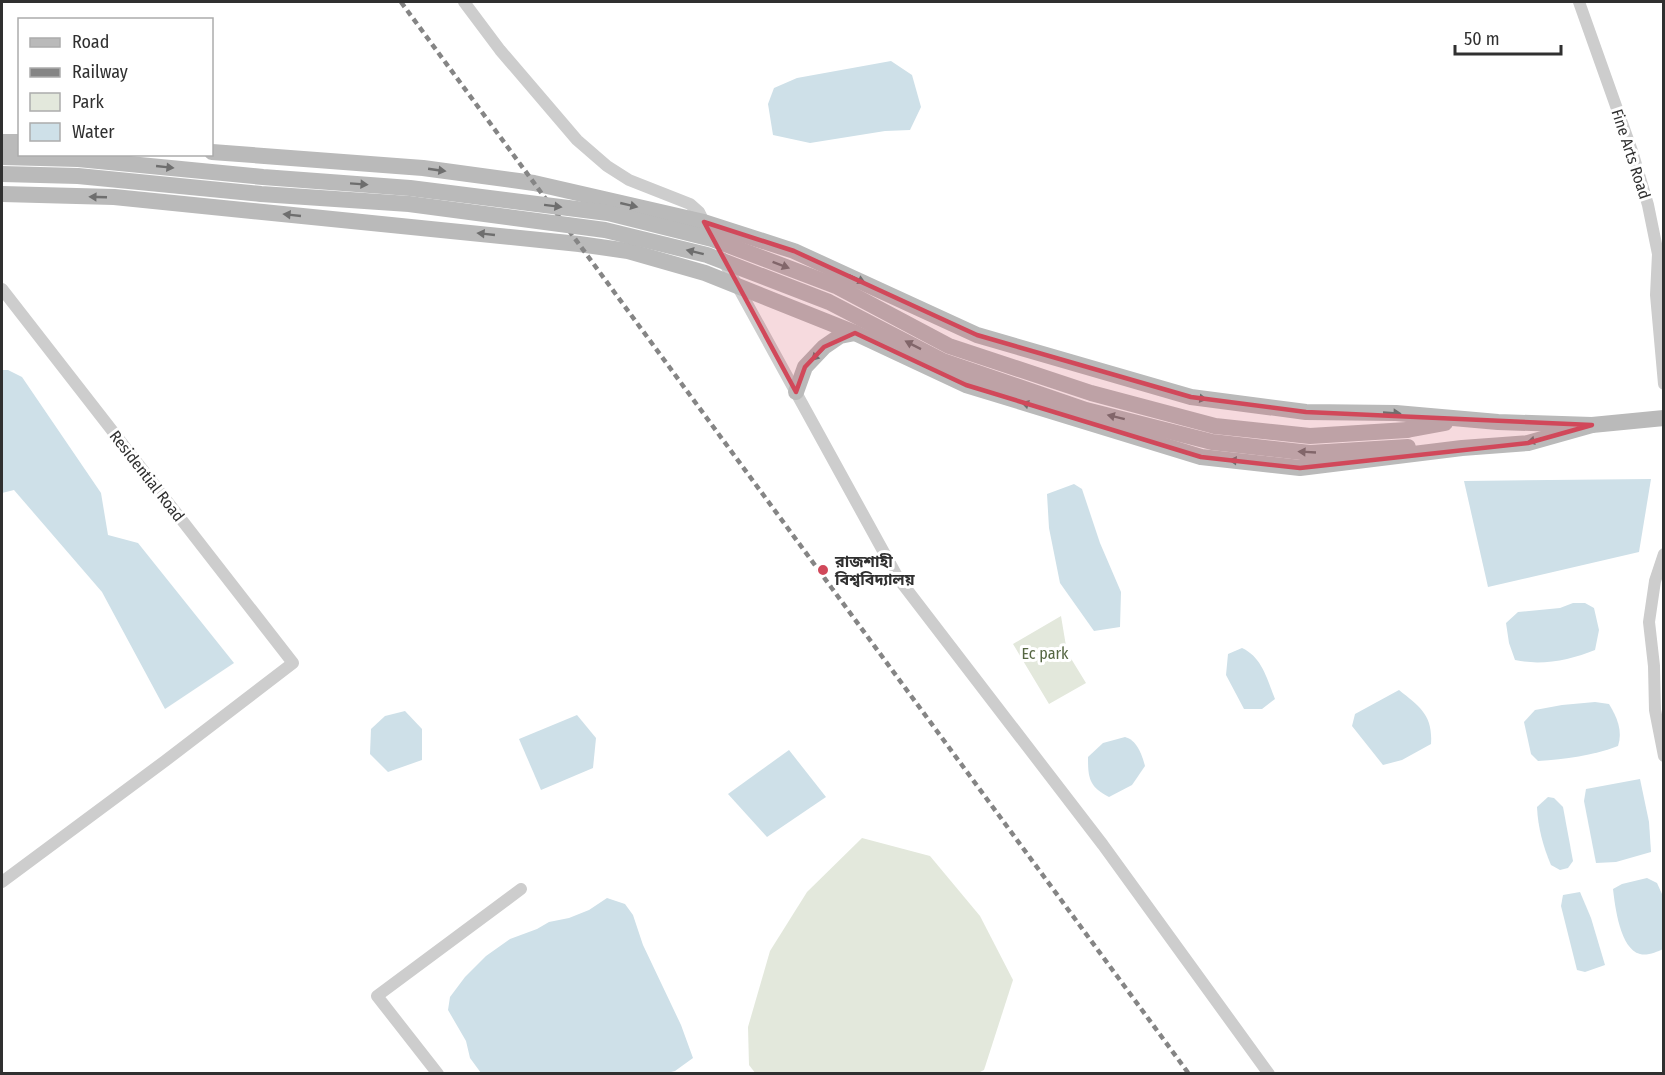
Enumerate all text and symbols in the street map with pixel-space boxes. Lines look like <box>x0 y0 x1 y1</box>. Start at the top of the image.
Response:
legend <box>18 18 213 156</box>
scale bar <box>1455 18 1562 56</box>
text: 50 m <box>1464 28 1500 50</box>
text: Road <box>72 31 109 53</box>
text: Railway <box>72 61 128 83</box>
text: Park <box>72 91 105 113</box>
street label: Fine Arts Road <box>1607 107 1655 201</box>
text: Water <box>72 121 115 143</box>
one-way arrow <box>155 162 174 172</box>
one-way arrow <box>428 165 447 175</box>
one-way arrow <box>349 179 368 189</box>
one-way arrow <box>89 192 108 202</box>
one-way arrow <box>543 201 562 211</box>
one-way arrow <box>620 201 639 210</box>
one-way arrow <box>283 210 302 220</box>
one-way arrow <box>477 229 496 239</box>
one-way arrow <box>686 247 705 257</box>
one-way arrow <box>772 261 790 271</box>
one-way arrow <box>848 275 865 284</box>
one-way arrow <box>904 341 921 350</box>
one-way arrow <box>811 347 825 361</box>
one-way arrow <box>1189 393 1208 402</box>
one-way arrow <box>1021 400 1039 409</box>
one-way arrow <box>1383 409 1402 418</box>
one-way arrow <box>1107 412 1125 422</box>
street label: Residential Road <box>106 427 188 525</box>
one-way arrow <box>1527 436 1545 446</box>
one-way arrow <box>1298 448 1317 457</box>
one-way arrow <box>1229 457 1248 466</box>
place label: রাজশাহী বিশ্ববিদ্যালয় <box>834 552 916 589</box>
marker: রাজশাহী বিশ্ববিদ্যালয় <box>816 563 830 577</box>
park label: Ec park <box>1021 644 1069 663</box>

